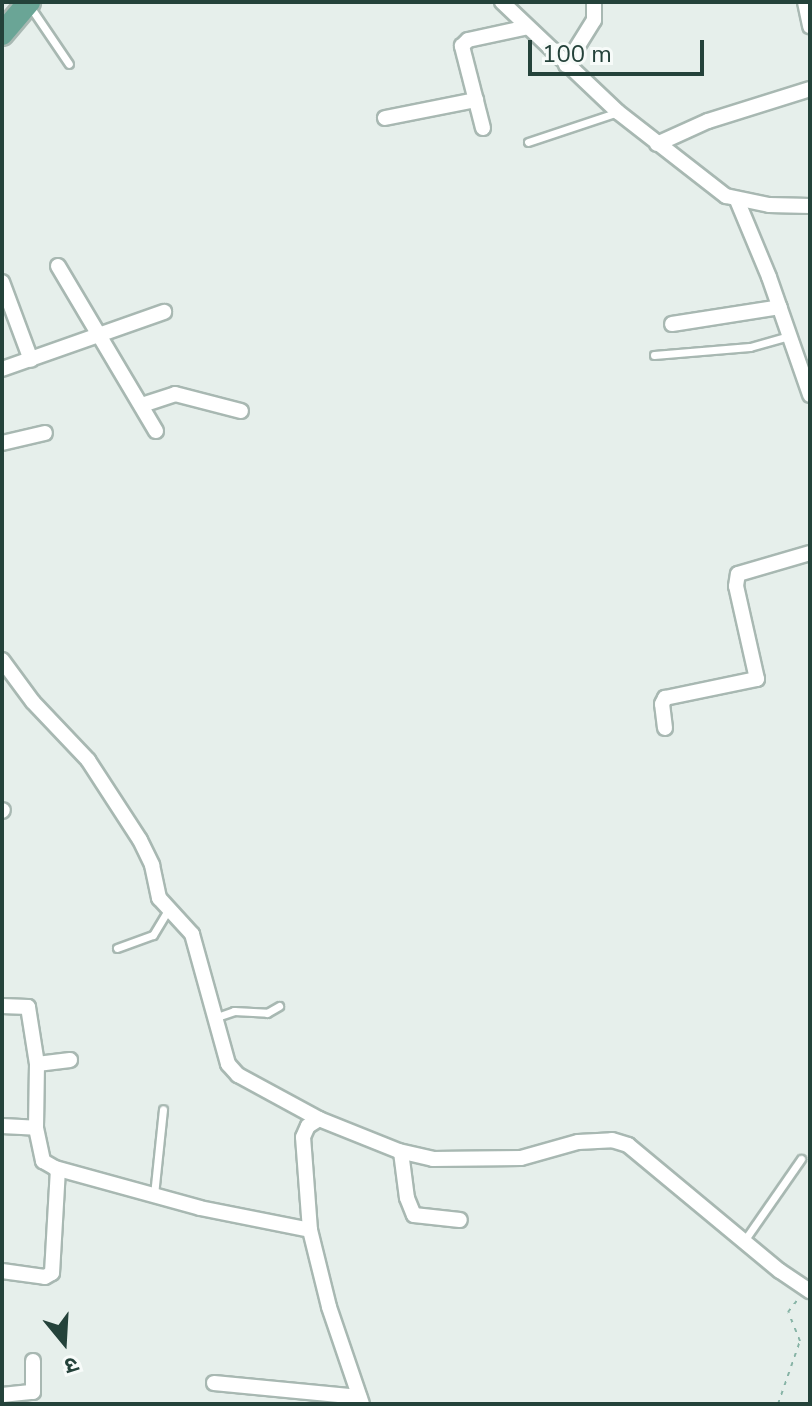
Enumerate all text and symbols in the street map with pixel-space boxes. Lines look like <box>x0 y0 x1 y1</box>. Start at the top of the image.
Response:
scale bar <box>532 24 708 74</box>
text: 100 m <box>542 38 612 70</box>
north arrow <box>24 1302 104 1382</box>
text: उ <box>61 1349 82 1381</box>

